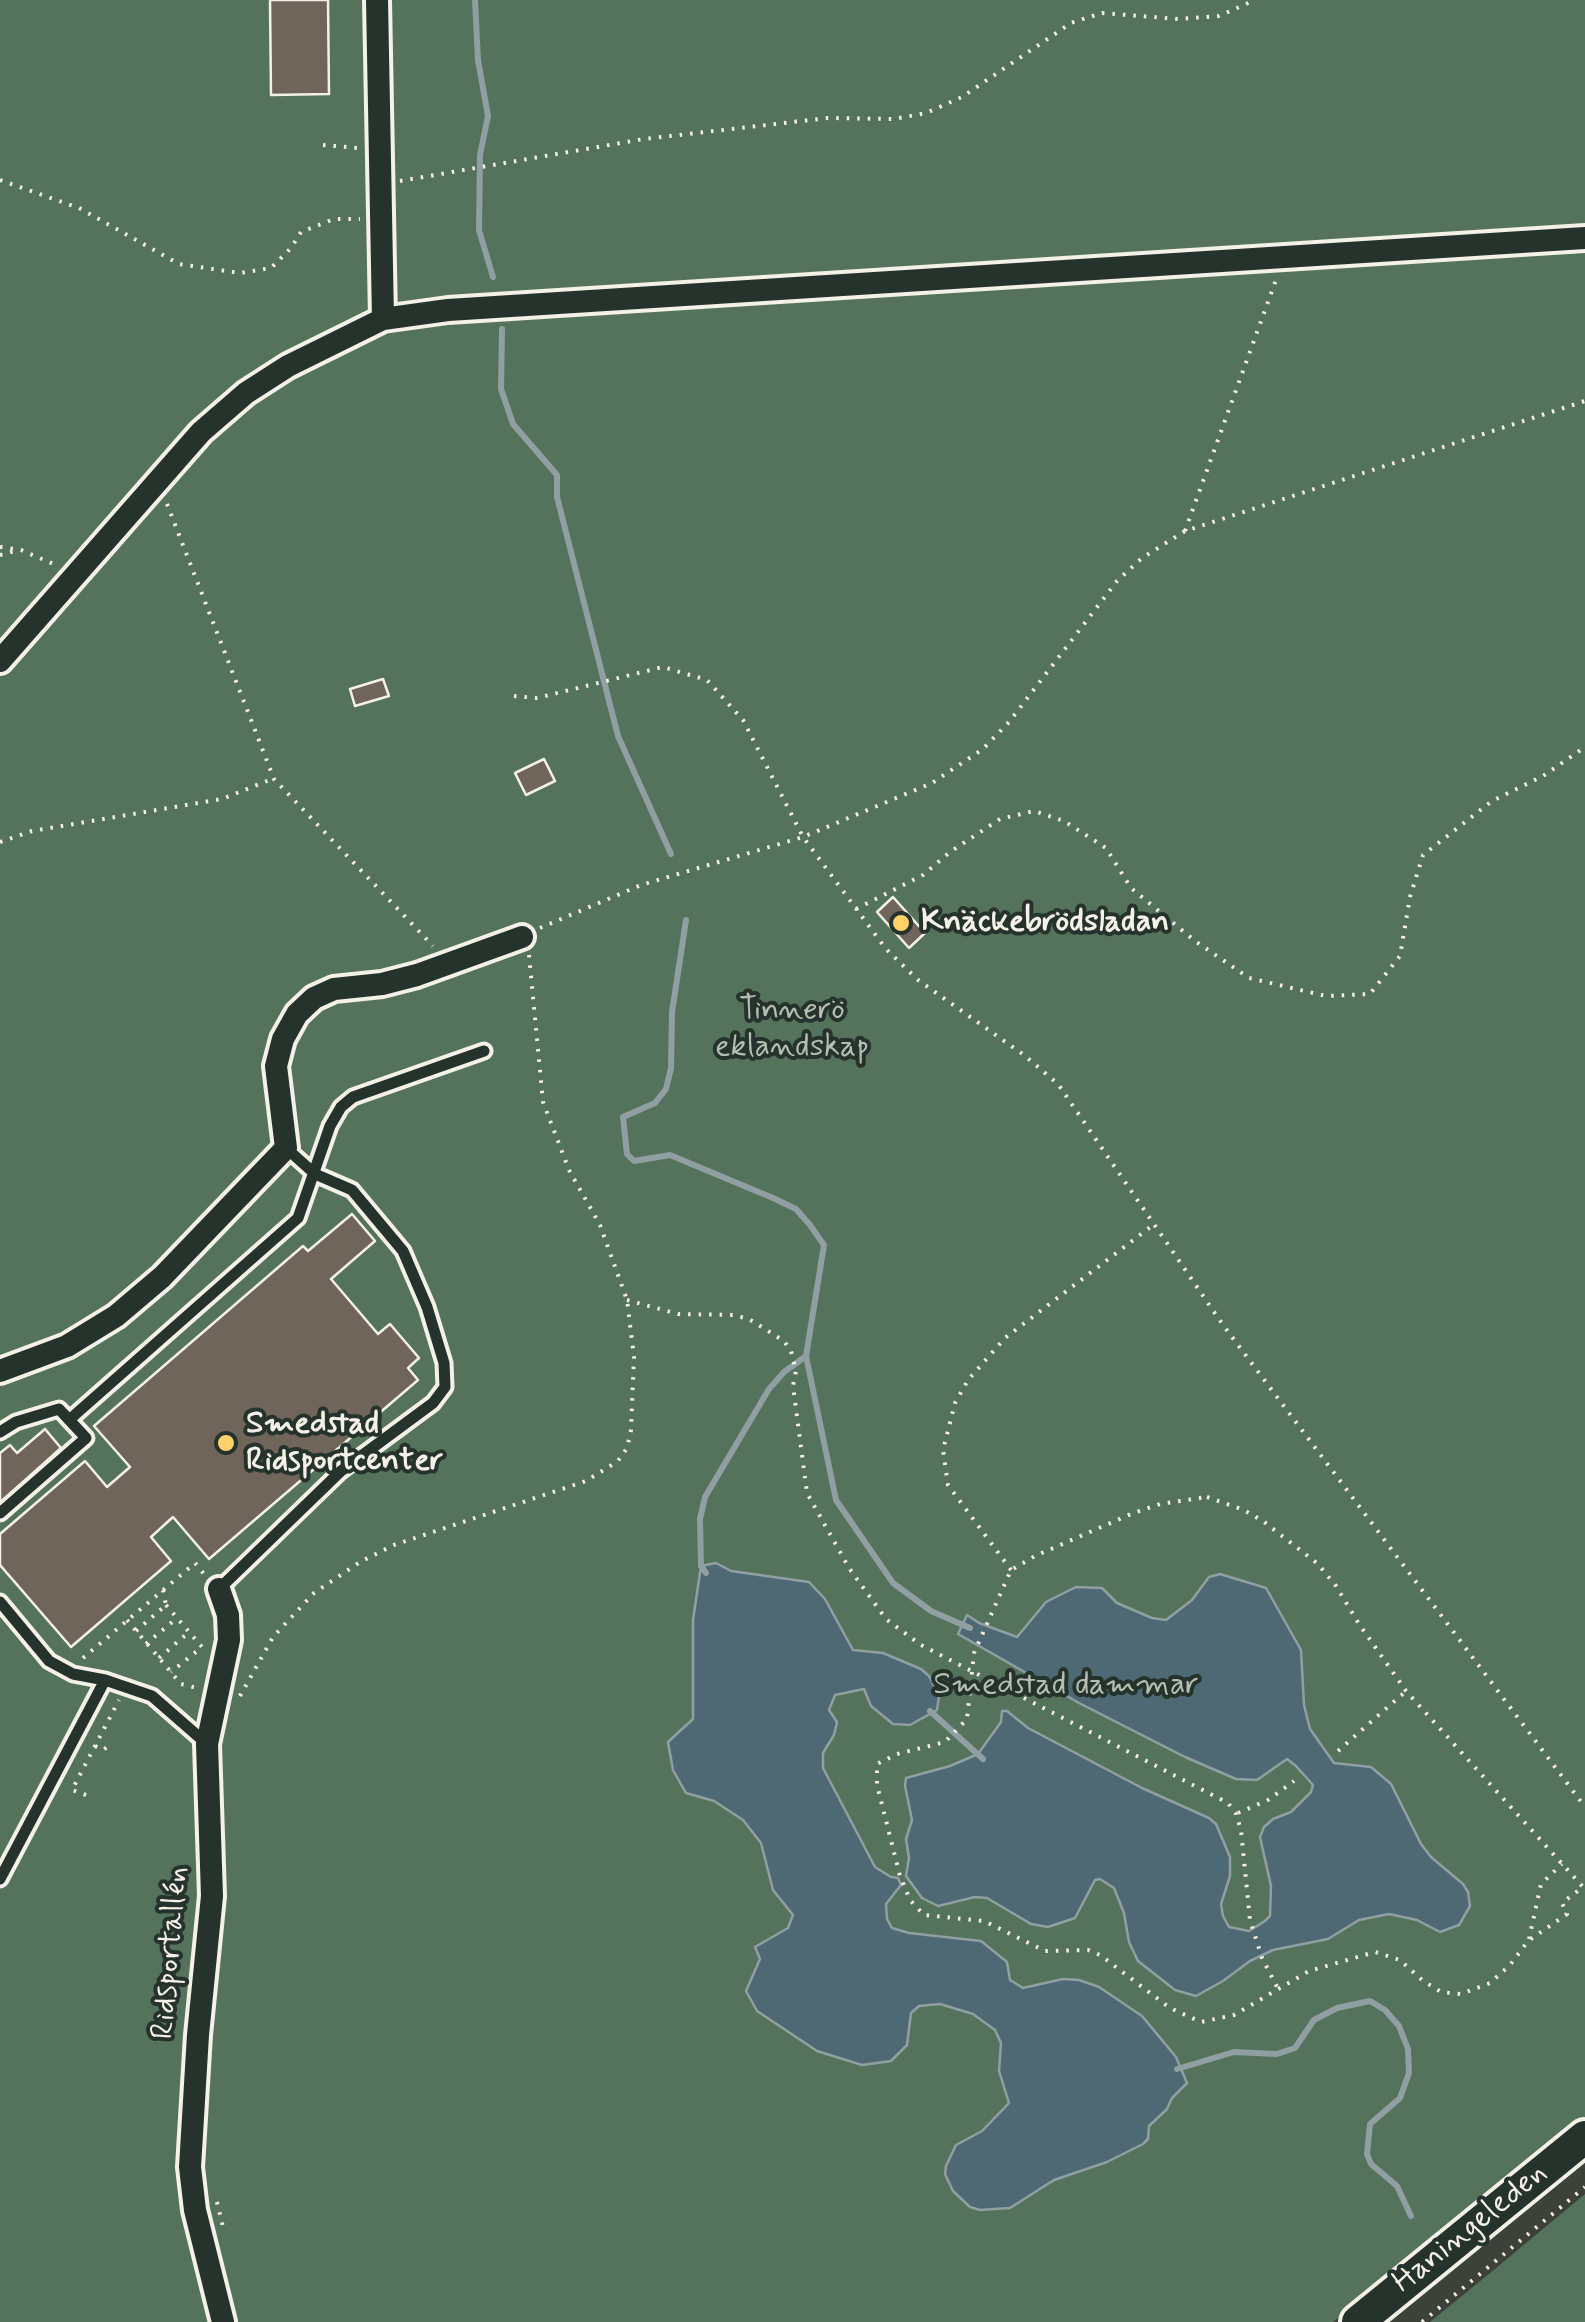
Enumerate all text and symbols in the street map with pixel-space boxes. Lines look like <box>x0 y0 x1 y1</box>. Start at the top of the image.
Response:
place label: Knäckebrödsladan <box>921 904 1169 942</box>
marker: Knäckebrödsladan <box>890 912 912 934</box>
park label: Tinnerö eklandskap <box>715 992 869 1067</box>
place label: Smedstad Ridsportcenter <box>246 1406 443 1481</box>
marker: Smedstad Ridsportcenter <box>215 1432 237 1454</box>
park label: Smedstad dammar <box>933 1667 1199 1705</box>
street label: Ridsportallén <box>145 1865 199 2041</box>
street label: Haningeleden <box>1386 2155 1556 2303</box>

